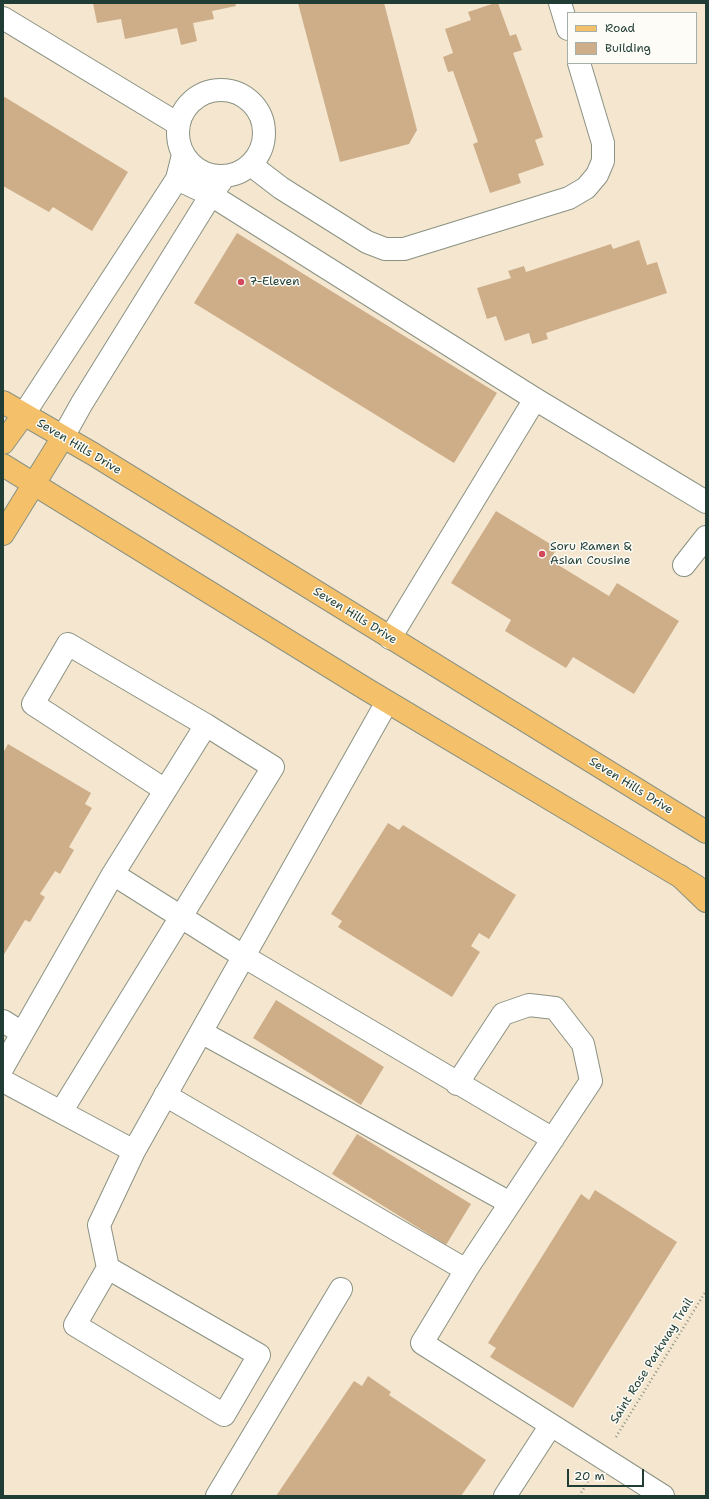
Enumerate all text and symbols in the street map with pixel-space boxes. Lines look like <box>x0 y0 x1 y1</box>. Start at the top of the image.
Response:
legend <box>567 12 697 64</box>
text: Road <box>605 20 635 36</box>
text: Building <box>605 40 651 56</box>
place label: 7-Eleven <box>249 275 300 289</box>
marker: 7-Eleven <box>236 277 246 287</box>
street label: Seven Hills Drive <box>34 416 124 478</box>
place label: Soru Ramen & Asian Cousine <box>550 540 631 568</box>
marker: Soru Ramen & Asian Cousine <box>537 549 547 559</box>
street label: Seven Hills Drive <box>310 584 400 648</box>
street label: Seven Hills Drive <box>586 754 676 818</box>
street label: Saint Rose Parkway Trail <box>607 1296 697 1426</box>
scale bar <box>569 1461 646 1487</box>
text: 20 m <box>574 1468 605 1484</box>

